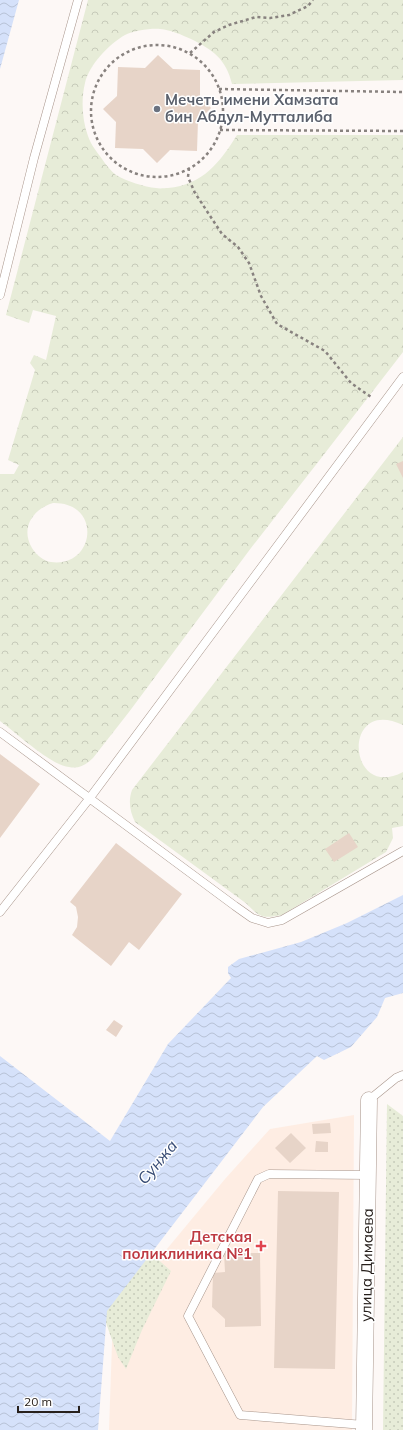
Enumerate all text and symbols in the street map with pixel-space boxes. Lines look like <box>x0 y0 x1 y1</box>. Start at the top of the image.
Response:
place label: Мечеть имени Хамзата бин Абдул-Мутталиба <box>165 90 339 126</box>
marker: Мечеть имени Хамзата бин Абдул-Мутталиба <box>152 104 162 114</box>
water label: Сунжа <box>133 1136 181 1188</box>
street label: улица Димаева <box>356 1208 377 1322</box>
place label: Детская поликлиника №1 <box>122 1227 252 1263</box>
marker: Детская поликлиника №1 <box>255 1240 267 1252</box>
scale bar <box>18 1388 79 1414</box>
text: 20 m <box>24 1394 52 1409</box>

